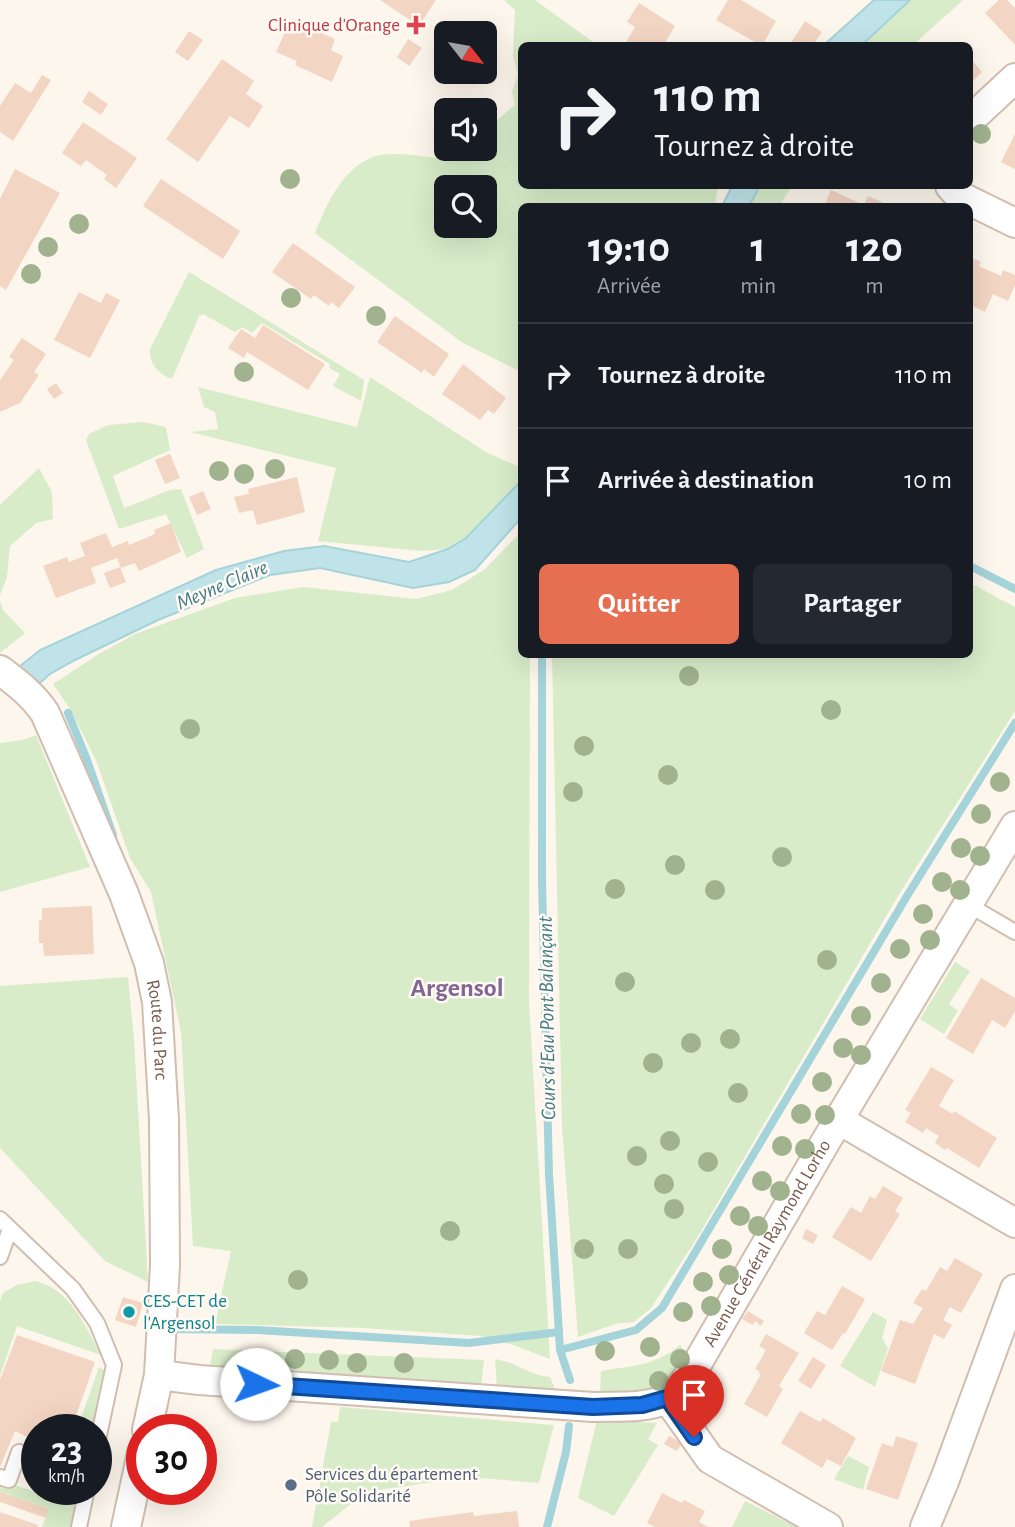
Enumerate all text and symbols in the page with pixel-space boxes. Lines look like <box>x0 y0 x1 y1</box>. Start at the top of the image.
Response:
marker: Clinique d'Orange <box>406 15 426 35</box>
place label: Clinique d'Orange <box>268 16 400 35</box>
north arrow <box>434 21 497 84</box>
map controls <box>434 21 497 238</box>
icon: right <box>539 70 630 161</box>
text: 110 m <box>654 72 762 121</box>
button: sound <box>434 98 497 161</box>
text: Tournez à droite <box>654 130 854 162</box>
button: search <box>434 175 497 238</box>
text: 19:10 <box>588 227 670 269</box>
text: 1 <box>751 227 766 269</box>
text: 120 <box>846 227 903 269</box>
text: Arrivée <box>597 275 661 298</box>
text: min <box>740 275 776 298</box>
text: m <box>865 275 884 298</box>
icon: right <box>539 357 577 395</box>
text: Tournez à droite <box>598 362 765 388</box>
text: 110 m <box>895 362 952 388</box>
icon: arrive <box>539 462 577 500</box>
text: Arrivée à destination <box>598 467 814 493</box>
text: 10 m <box>904 467 952 493</box>
water label: Meyne Claire <box>173 556 271 614</box>
button: Quitter <box>539 564 739 644</box>
button: Partager <box>753 564 952 644</box>
water label: Cours d'Eau Pont Balançant <box>535 916 559 1120</box>
district label: Argensol <box>411 975 503 1001</box>
street label: Route du Parc <box>143 978 171 1081</box>
street label: Avenue Général Raymond Lorho <box>700 1136 834 1350</box>
place label: CES-CET de l'Argensol <box>143 1292 227 1333</box>
marker: CES-CET de l'Argensol <box>121 1304 137 1320</box>
position arrow <box>219 1347 293 1421</box>
pin <box>664 1365 724 1437</box>
icon: arrive <box>675 1376 713 1414</box>
speed limit sign: 30 <box>126 1414 217 1505</box>
text: 23 <box>51 1433 82 1468</box>
place label: Services du épartement Pôle Solidarité <box>305 1465 478 1506</box>
text: km/h <box>48 1468 85 1486</box>
marker: Services du épartement Pôle Solidarité <box>283 1477 299 1493</box>

